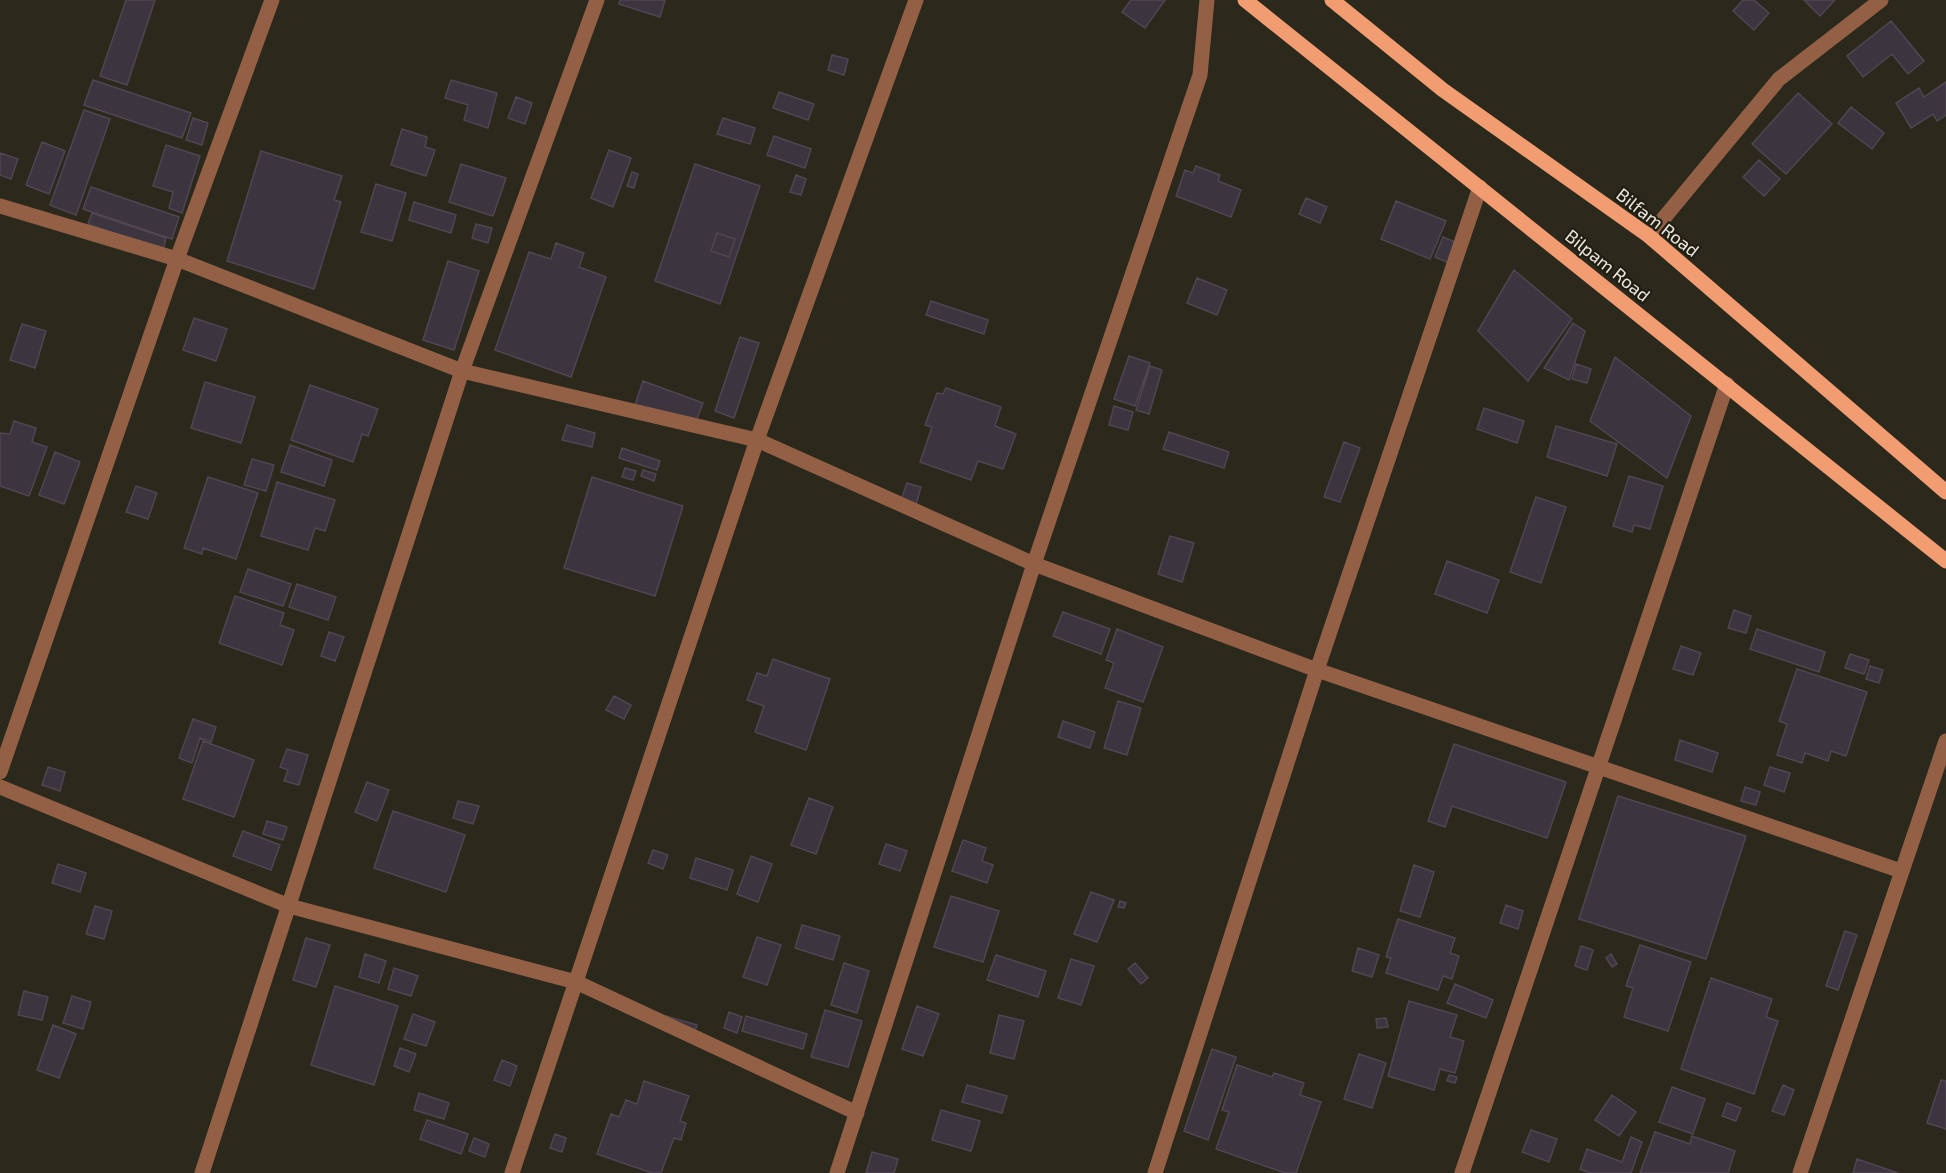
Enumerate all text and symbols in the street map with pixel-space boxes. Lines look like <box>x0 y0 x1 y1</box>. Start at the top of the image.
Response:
street label: Bilfam Road <box>1612 183 1704 261</box>
street label: Bilpam Road <box>1561 224 1655 306</box>

